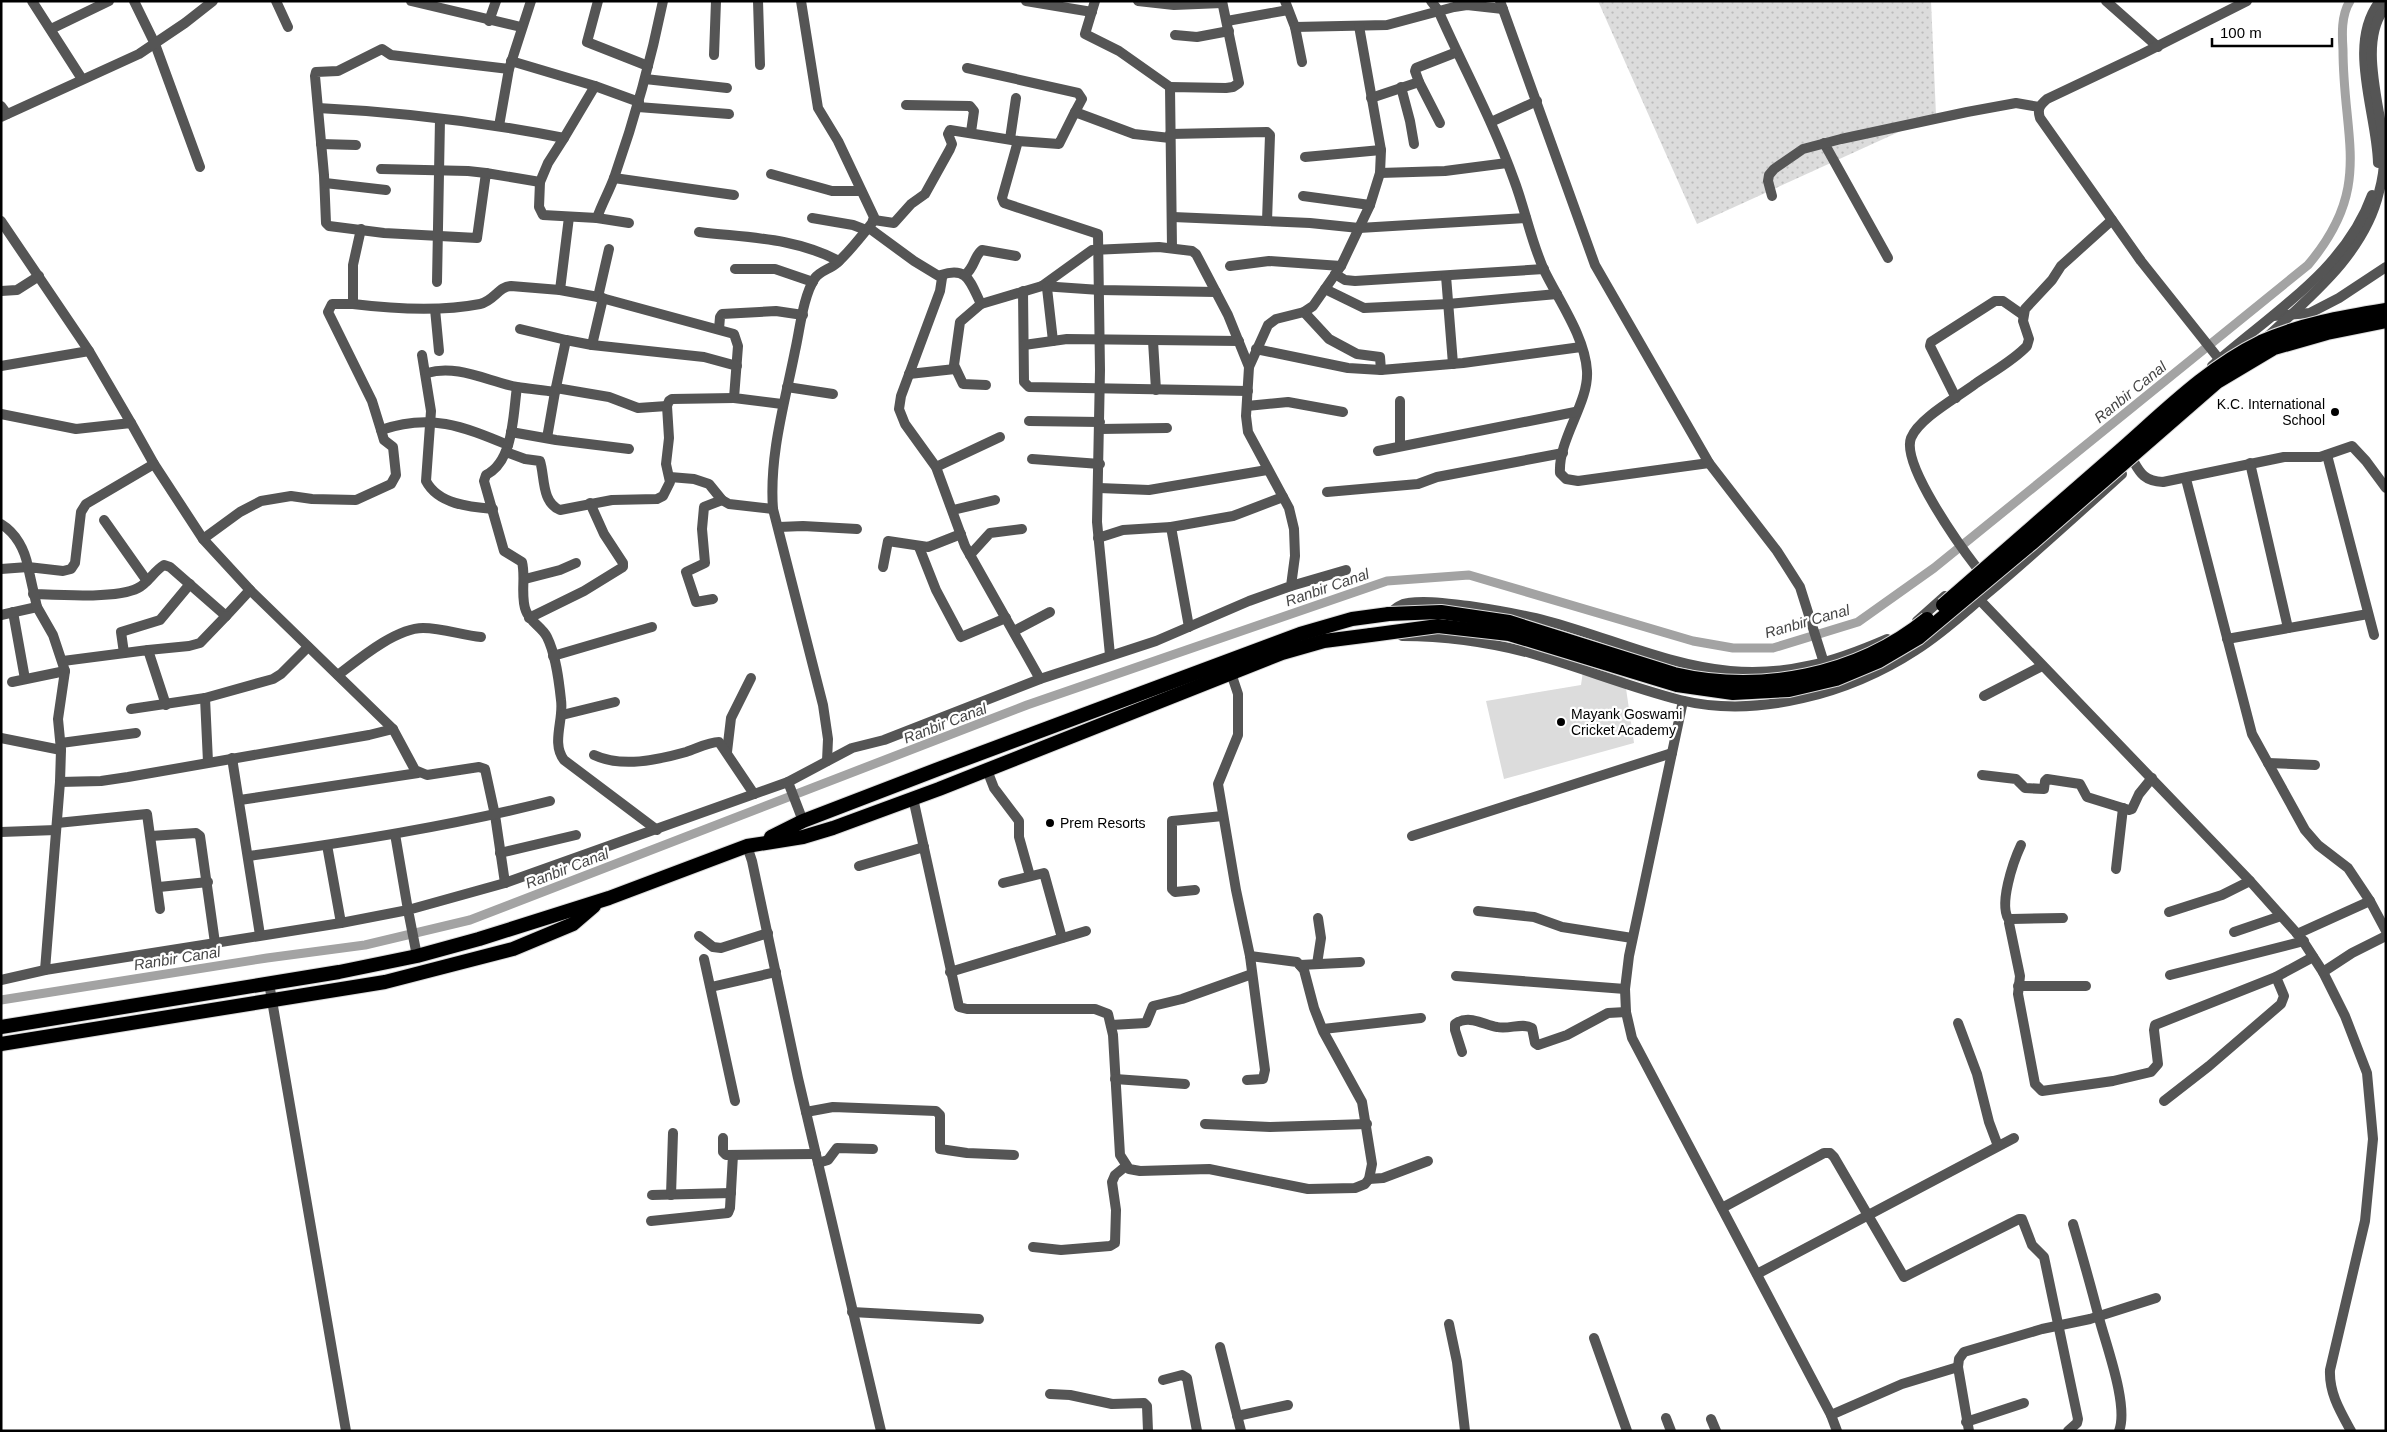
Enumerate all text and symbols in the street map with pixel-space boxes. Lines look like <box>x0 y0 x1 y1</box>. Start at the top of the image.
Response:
scale bar <box>2212 15 2332 47</box>
text: 100 m <box>2220 24 2262 41</box>
water label: Ranbir Canal <box>2091 357 2170 426</box>
place label: K.C. International School <box>2217 396 2325 428</box>
marker: K.C. International School <box>2329 406 2341 418</box>
water label: Ranbir Canal <box>1283 564 1372 609</box>
water label: Ranbir Canal <box>1763 601 1852 641</box>
water label: Ranbir Canal <box>901 699 990 747</box>
place label: Mayank Goswami Cricket Academy <box>1571 706 1682 738</box>
marker: Mayank Goswami Cricket Academy <box>1555 716 1567 728</box>
place label: Prem Resorts <box>1060 815 1146 831</box>
marker: Prem Resorts <box>1044 817 1056 829</box>
water label: Ranbir Canal <box>523 844 612 892</box>
water label: Ranbir Canal <box>132 943 222 973</box>

